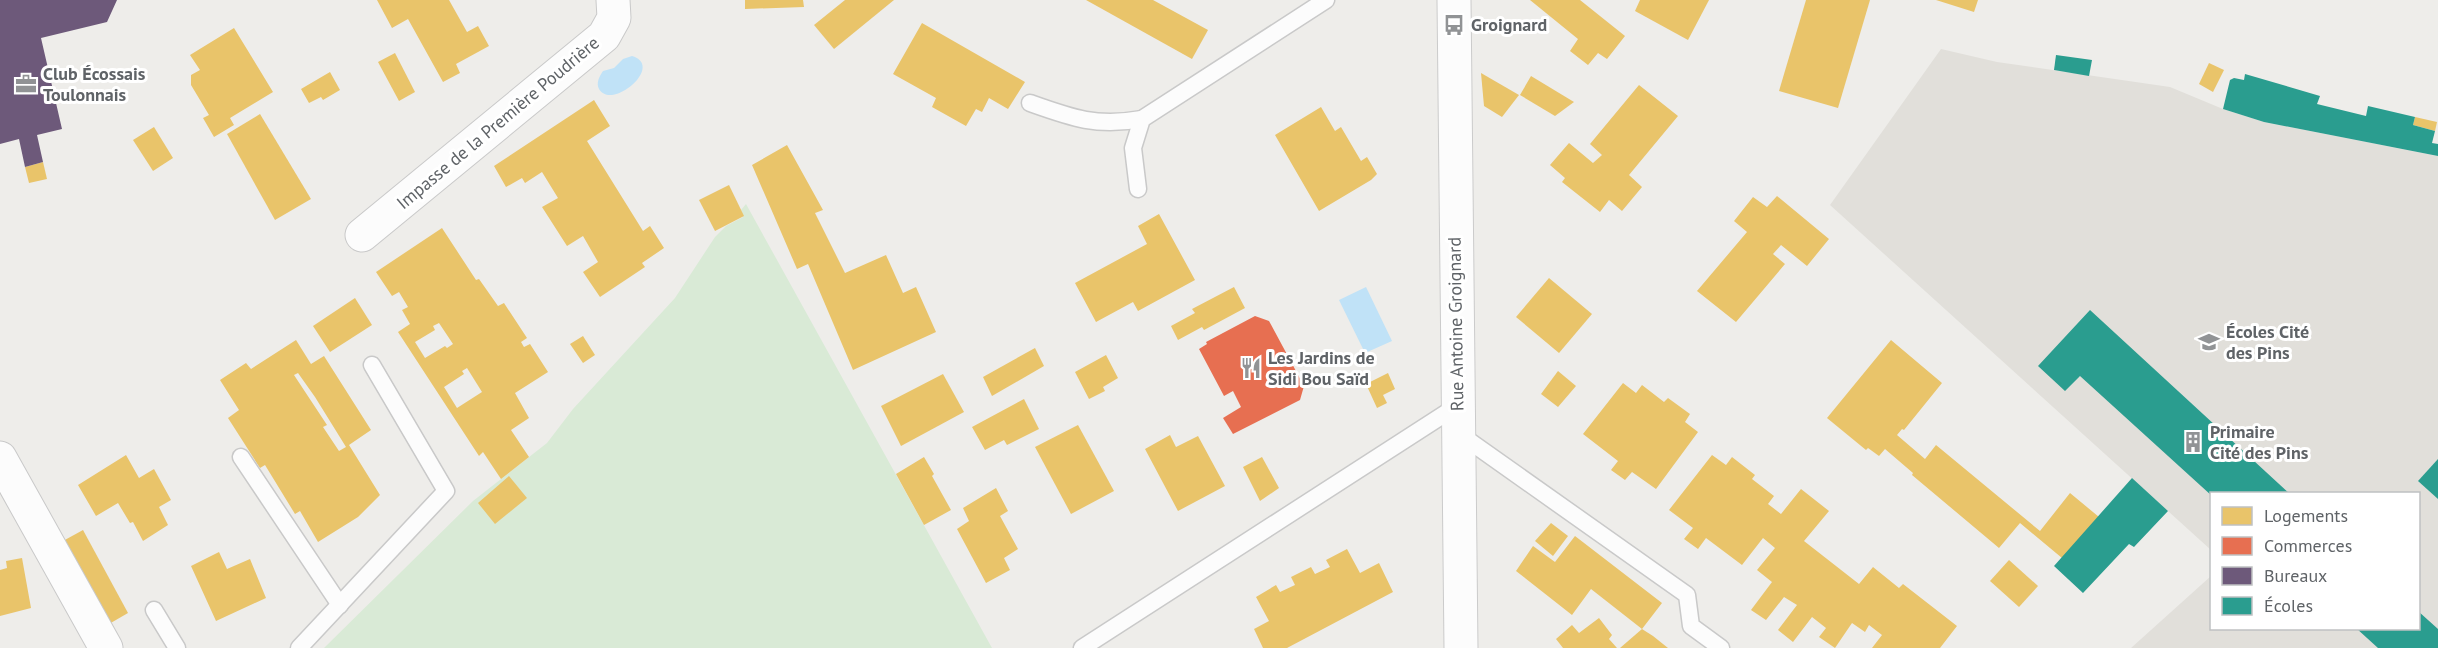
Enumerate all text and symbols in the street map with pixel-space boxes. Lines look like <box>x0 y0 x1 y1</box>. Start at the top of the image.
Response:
bus stop icon: Groignard <box>1442 13 1466 37</box>
place label: Groignard <box>1471 13 1547 36</box>
street label: Impasse de la Première Poudrière <box>392 31 604 214</box>
place label: Club Écossais Toulonnais <box>43 62 146 106</box>
office icon: Club Écossais Toulonnais <box>14 72 38 96</box>
street label: Rue Antoine Groignard <box>1442 237 1469 411</box>
place label: Écoles Cité des Pins <box>2226 320 2309 364</box>
school or university icon: Écoles Cité des Pins <box>2197 330 2221 354</box>
place label: Les Jardins de Sidi Bou Saïd <box>1268 346 1375 390</box>
restaurant icon: Les Jardins de Sidi Bou Saïd <box>1239 356 1263 380</box>
place label: Primaire Cité des Pins <box>2210 420 2309 464</box>
building icon: Primaire Cité des Pins <box>2181 430 2205 454</box>
legend <box>2210 492 2420 630</box>
text: Logements <box>2264 504 2348 527</box>
text: Commerces <box>2264 534 2352 557</box>
text: Bureaux <box>2264 564 2327 587</box>
text: Écoles <box>2264 594 2313 617</box>

